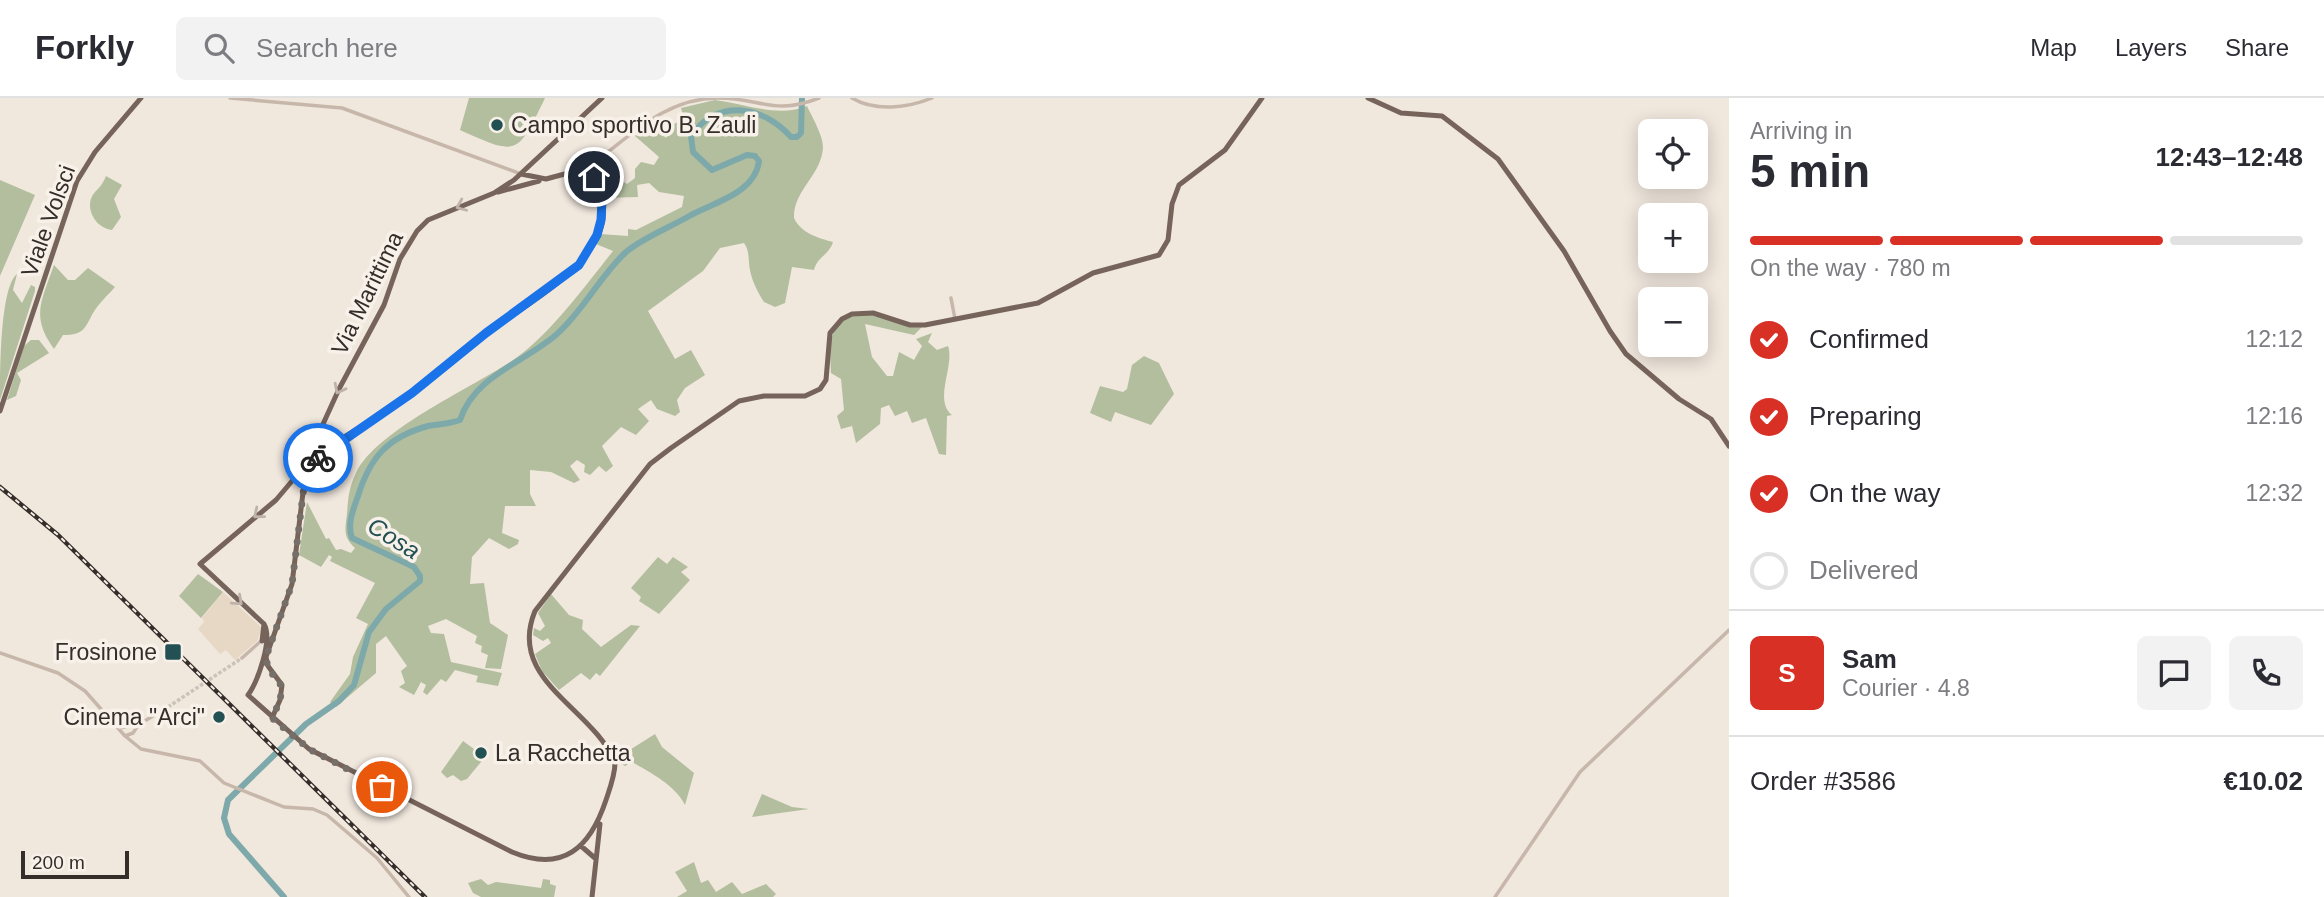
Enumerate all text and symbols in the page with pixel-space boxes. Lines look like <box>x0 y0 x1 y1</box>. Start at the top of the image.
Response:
search box <box>176 17 666 80</box>
text: Forkly <box>35 29 134 66</box>
icon: search <box>200 29 238 67</box>
text: Search here <box>256 33 398 63</box>
text: Map <box>2030 34 2077 61</box>
text: Layers <box>2115 34 2187 61</box>
text: Share <box>2225 34 2289 61</box>
place label: Campo sportivo B. Zauli <box>511 112 756 138</box>
marker: Campo sportivo B. Zauli <box>489 117 505 133</box>
text: Arriving in <box>1750 118 1852 144</box>
map controls <box>1638 119 1708 357</box>
button: locate <box>1638 119 1708 189</box>
text: 12:43–12:48 <box>2156 142 2303 172</box>
text: 5 min <box>1750 145 1870 197</box>
pin <box>564 147 624 207</box>
icon: home <box>575 158 613 196</box>
street label: Viale Volsci <box>16 161 80 281</box>
one-way arrow <box>455 198 468 212</box>
button: + <box>1638 203 1708 273</box>
street label: Via Marittima <box>326 227 408 359</box>
text: On the way · 780 m <box>1750 255 1951 281</box>
button: − <box>1638 287 1708 357</box>
icon: check <box>1750 321 1788 359</box>
text: Confirmed <box>1809 324 1929 354</box>
text: 12:12 <box>2245 326 2303 352</box>
one-way arrow <box>334 382 348 394</box>
icon: check <box>1750 398 1788 436</box>
text: Preparing <box>1809 401 1922 431</box>
text: 12:16 <box>2245 403 2303 429</box>
courier <box>283 423 353 493</box>
icon: bike <box>299 439 337 477</box>
icon: check <box>1750 475 1788 513</box>
text: On the way <box>1809 478 1941 508</box>
text: 12:32 <box>2245 480 2303 506</box>
one-way arrow <box>254 506 266 519</box>
water label: Cosa <box>363 512 425 564</box>
text: Delivered <box>1809 555 1919 585</box>
one-way arrow <box>230 593 243 605</box>
button: chat <box>2137 636 2211 710</box>
button: phone <box>2229 636 2303 710</box>
place label: Frosinone <box>55 639 157 665</box>
marker: Frosinone <box>163 642 183 662</box>
text: Sam <box>1842 644 1897 674</box>
text: S <box>1778 658 1796 688</box>
text: Courier · 4.8 <box>1842 675 1970 701</box>
place label: Cinema "Arci" <box>63 704 205 730</box>
marker: Cinema "Arci" <box>211 709 227 725</box>
place label: La Racchetta <box>495 740 631 766</box>
marker: La Racchetta <box>473 745 489 761</box>
pin <box>352 757 412 817</box>
text: Order #3586 <box>1750 766 1896 796</box>
text: €10.02 <box>2223 766 2303 796</box>
icon: bag <box>363 768 401 806</box>
scale bar <box>21 848 130 880</box>
text: 200 m <box>32 852 85 873</box>

